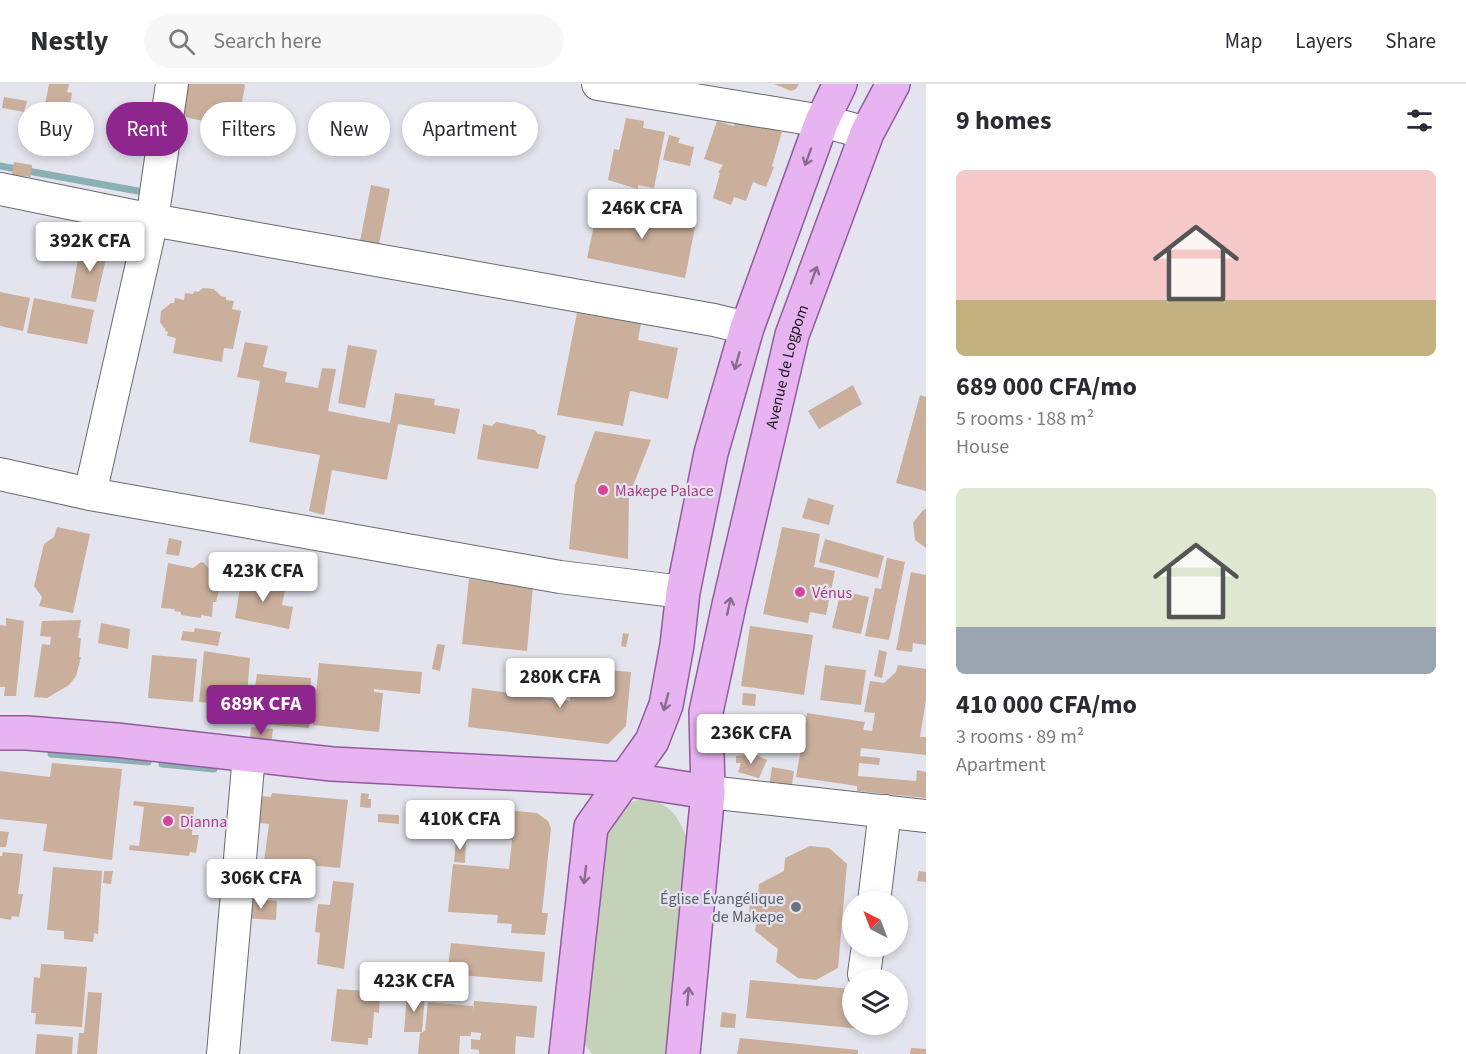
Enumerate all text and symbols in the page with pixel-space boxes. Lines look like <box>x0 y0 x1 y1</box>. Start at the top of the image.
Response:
search box <box>144 14 564 68</box>
text: Nestly <box>30 21 108 61</box>
icon: search <box>165 25 198 58</box>
text: Search here <box>213 25 322 57</box>
text: Map <box>1225 26 1262 56</box>
text: Layers <box>1295 26 1352 56</box>
text: Share <box>1385 26 1436 56</box>
chip: Buy <box>18 102 94 156</box>
chip: Rent <box>106 102 188 156</box>
chip: Filters <box>200 102 296 156</box>
chip: New <box>308 102 390 156</box>
chip: Apartment <box>402 102 538 156</box>
text: 9 homes <box>956 102 1051 139</box>
icon: filters <box>1403 104 1436 137</box>
one-way arrow <box>802 147 813 166</box>
pin: 246K CFA <box>580 189 704 240</box>
text: 246K CFA <box>602 194 682 222</box>
icon: home <box>1142 209 1250 317</box>
pin: 392K CFA <box>28 222 152 273</box>
text: 392K CFA <box>50 227 130 255</box>
one-way arrow <box>810 266 821 285</box>
street label: Avenue de Logpom <box>760 302 814 431</box>
one-way arrow <box>731 351 743 370</box>
text: 689 000 CFA/mo <box>956 368 1137 405</box>
text: 5 rooms · 188 m² <box>956 405 1094 433</box>
text: House <box>956 433 1009 461</box>
place label: Makepe Palace <box>615 480 714 502</box>
marker: Makepe Palace <box>596 483 610 497</box>
icon: home <box>1142 527 1250 635</box>
pin: 423K CFA <box>201 552 325 603</box>
text: 423K CFA <box>223 557 303 585</box>
place label: Vénus <box>812 582 852 604</box>
marker: Vénus <box>793 585 807 599</box>
one-way arrow <box>724 596 735 616</box>
pin: 280K CFA <box>498 658 622 709</box>
text: 280K CFA <box>520 663 600 691</box>
pin: 689K CFA <box>199 685 323 736</box>
text: 410 000 CFA/mo <box>956 686 1137 723</box>
text: 689K CFA <box>221 690 301 718</box>
one-way arrow <box>659 693 671 712</box>
pin: 236K CFA <box>689 714 813 765</box>
text: 236K CFA <box>711 719 791 747</box>
text: 3 rooms · 89 m² <box>956 723 1084 751</box>
text: Apartment <box>956 751 1046 779</box>
pin: 410K CFA <box>398 800 522 851</box>
text: 410K CFA <box>420 805 500 833</box>
place label: Dianna <box>180 811 227 833</box>
marker: Dianna <box>161 814 175 828</box>
pin: 306K CFA <box>199 859 323 910</box>
text: 306K CFA <box>221 864 301 892</box>
one-way arrow <box>579 865 590 885</box>
place label: Église Évangélique de Makepe <box>660 888 784 928</box>
north arrow <box>842 891 908 957</box>
map controls <box>842 891 908 1035</box>
marker: Église Évangélique de Makepe <box>789 900 803 914</box>
pin: 423K CFA <box>352 962 476 1013</box>
text: 423K CFA <box>374 967 454 995</box>
button: layers <box>842 969 908 1035</box>
one-way arrow <box>683 986 694 1006</box>

